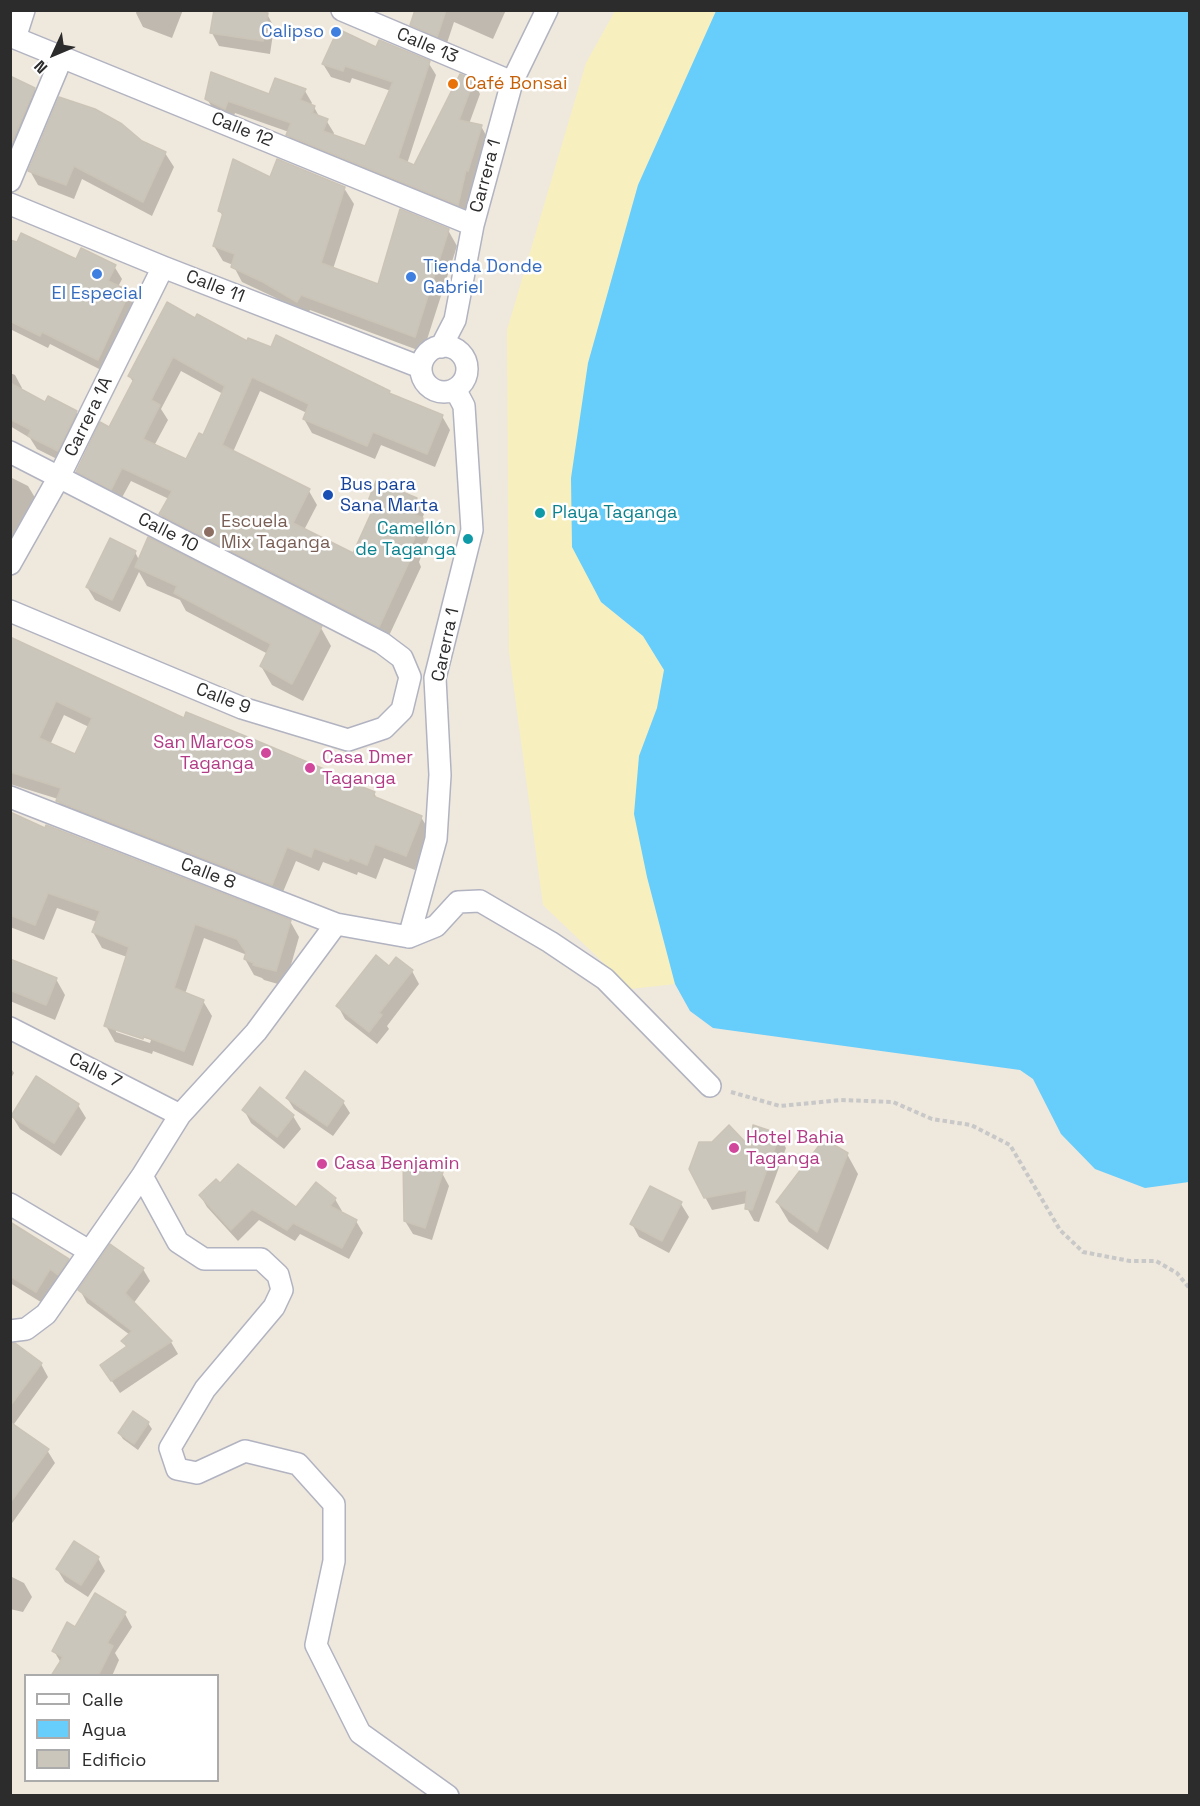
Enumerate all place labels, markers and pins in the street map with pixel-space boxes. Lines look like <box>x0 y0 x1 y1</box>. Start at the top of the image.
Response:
place label: Calipso <box>261 21 324 43</box>
marker: Calipso <box>329 25 343 39</box>
place label: Café Bonsai <box>465 73 567 95</box>
marker: Café Bonsai <box>446 77 460 91</box>
place label: Tienda Donde Gabriel <box>423 256 542 298</box>
marker: El Especial <box>90 267 104 281</box>
marker: Tienda Donde Gabriel <box>404 270 418 284</box>
place label: El Especial <box>52 283 142 305</box>
place label: Bus para Sana Marta <box>340 474 439 516</box>
marker: Bus para Sana Marta <box>321 488 335 502</box>
place label: Playa Taganga <box>552 502 677 524</box>
marker: Playa Taganga <box>533 506 547 520</box>
place label: Escuela Mix Taganga <box>221 511 330 554</box>
place label: Camellón de Taganga <box>355 518 456 560</box>
marker: Escuela Mix Taganga <box>202 525 216 539</box>
marker: Camellón de Taganga <box>461 532 475 546</box>
place label: San Marcos Taganga <box>153 732 254 774</box>
marker: San Marcos Taganga <box>259 746 273 760</box>
place label: Casa Dmer Taganga <box>322 747 413 789</box>
marker: Casa Dmer Taganga <box>303 761 317 775</box>
place label: Hotel Bahia Taganga <box>746 1127 844 1170</box>
marker: Hotel Bahia Taganga <box>727 1141 741 1155</box>
place label: Casa Benjamin <box>334 1153 460 1175</box>
marker: Casa Benjamin <box>315 1157 329 1171</box>

